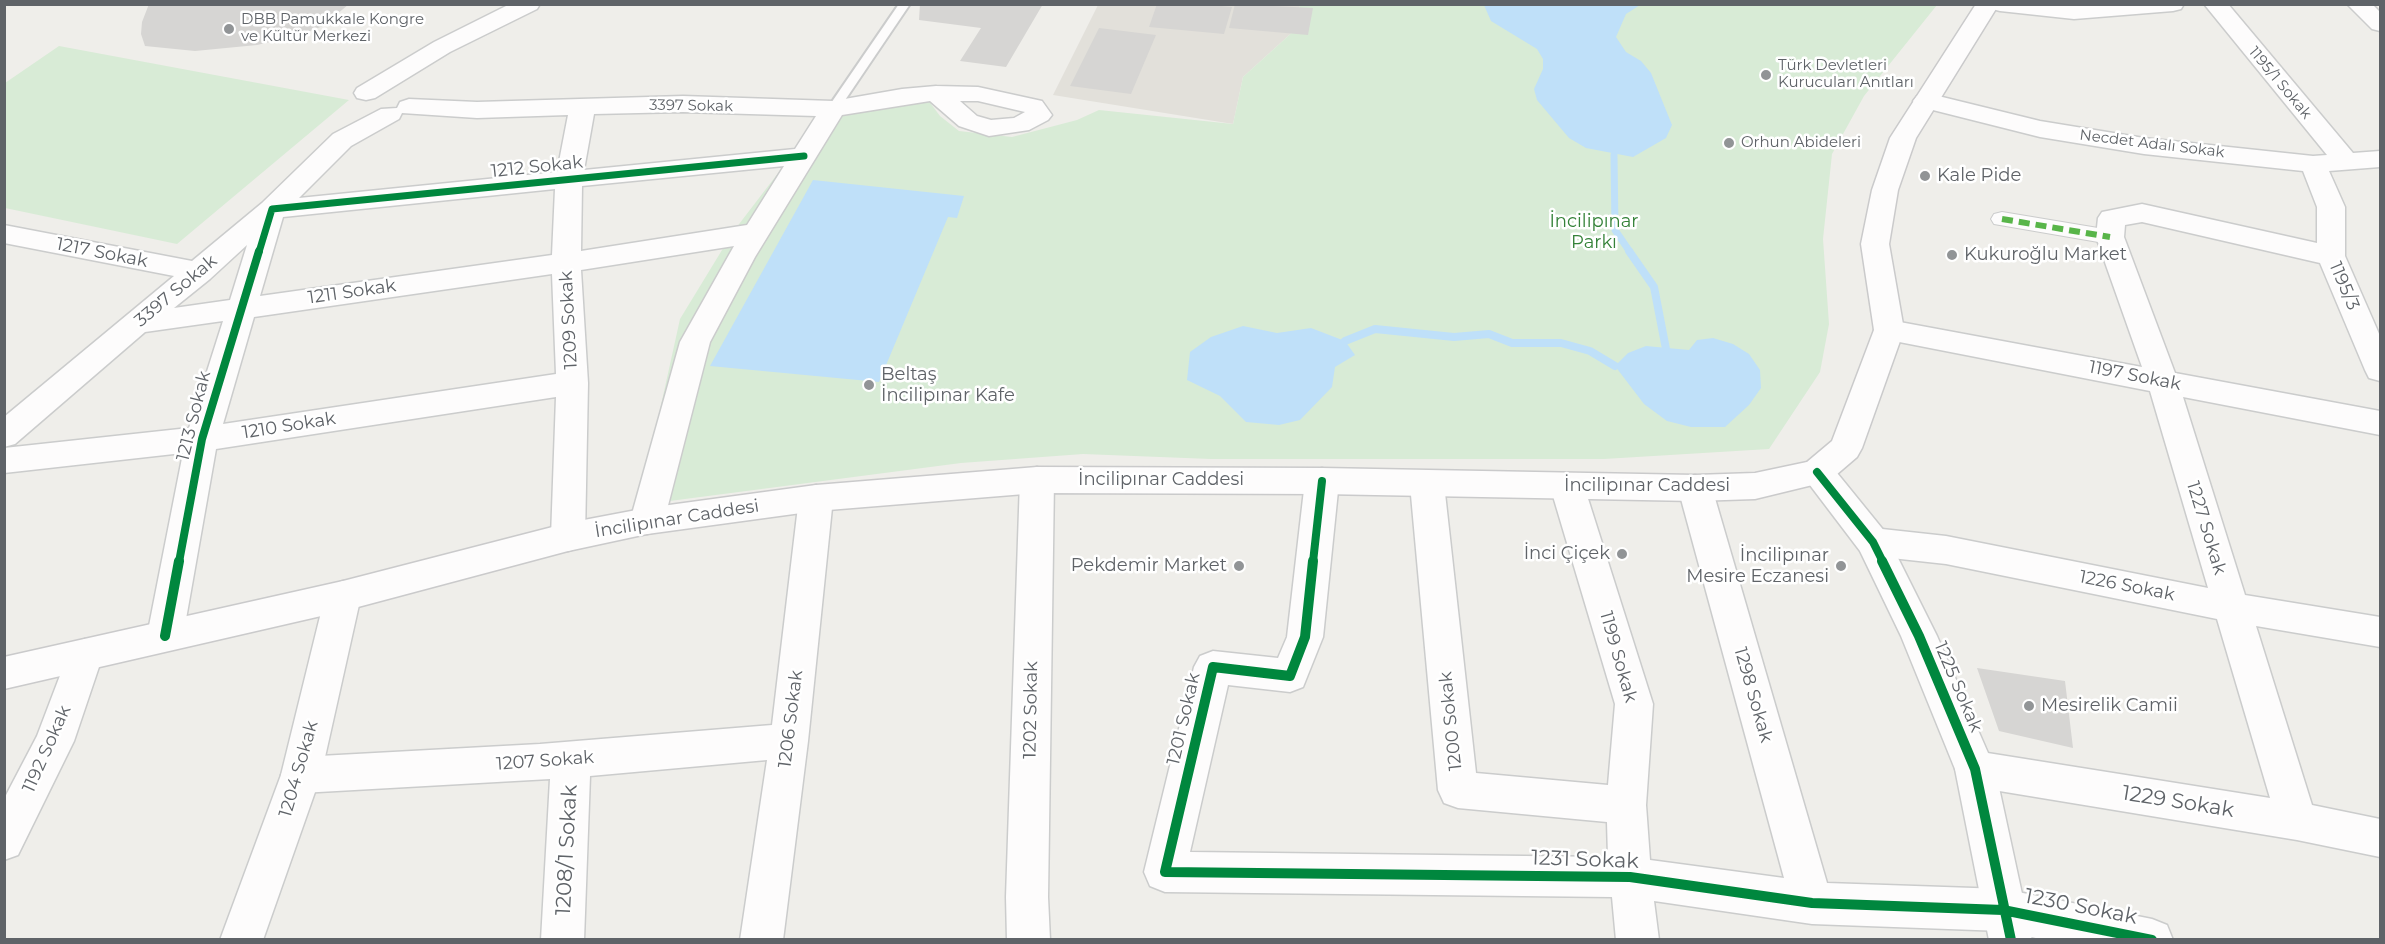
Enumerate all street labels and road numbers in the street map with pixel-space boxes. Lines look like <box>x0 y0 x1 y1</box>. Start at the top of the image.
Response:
street label: 1195/1 Sokak <box>2245 43 2315 123</box>
street label: 3397 Sokak <box>649 96 733 116</box>
street label: Necdet Adalı Sokak <box>2079 126 2225 162</box>
street label: 1212 Sokak <box>490 151 584 183</box>
street label: 1217 Sokak <box>54 234 150 272</box>
street label: 3397 Sokak <box>130 250 222 332</box>
street label: 1195/3 <box>2324 259 2364 313</box>
street label: 1209 Sokak <box>556 270 582 370</box>
street label: 1211 Sokak <box>307 275 397 309</box>
street label: 1197 Sokak <box>2087 356 2183 396</box>
street label: 1213 Sokak <box>172 369 216 463</box>
street label: 1210 Sokak <box>241 408 337 444</box>
street label: İncilipınar Caddesi <box>1078 469 1244 491</box>
street label: İncilipınar Caddesi <box>1564 475 1730 497</box>
street label: 1227 Sokak <box>2182 479 2230 577</box>
street label: İncilipınar Caddesi <box>593 495 761 543</box>
street label: 1226 Sokak <box>2077 566 2177 606</box>
street label: 1199 Sokak <box>1595 609 1641 705</box>
street label: 1225 Sokak <box>1929 639 1987 735</box>
street label: 1298 Sokak <box>1729 645 1777 745</box>
street label: 1202 Sokak <box>1019 661 1043 759</box>
street label: 1206 Sokak <box>774 669 808 769</box>
street label: 1200 Sokak <box>1435 670 1467 772</box>
street label: 1201 Sokak <box>1163 671 1205 767</box>
street label: 1192 Sokak <box>18 702 76 796</box>
street label: 1204 Sokak <box>275 718 323 820</box>
street label: 1207 Sokak <box>495 747 595 775</box>
street label: 1229 Sokak <box>2120 781 2236 823</box>
street label: 1208/1 Sokak <box>551 784 583 916</box>
street label: 1231 Sokak <box>1531 846 1639 874</box>
street label: 1230 Sokak <box>2023 884 2139 930</box>

